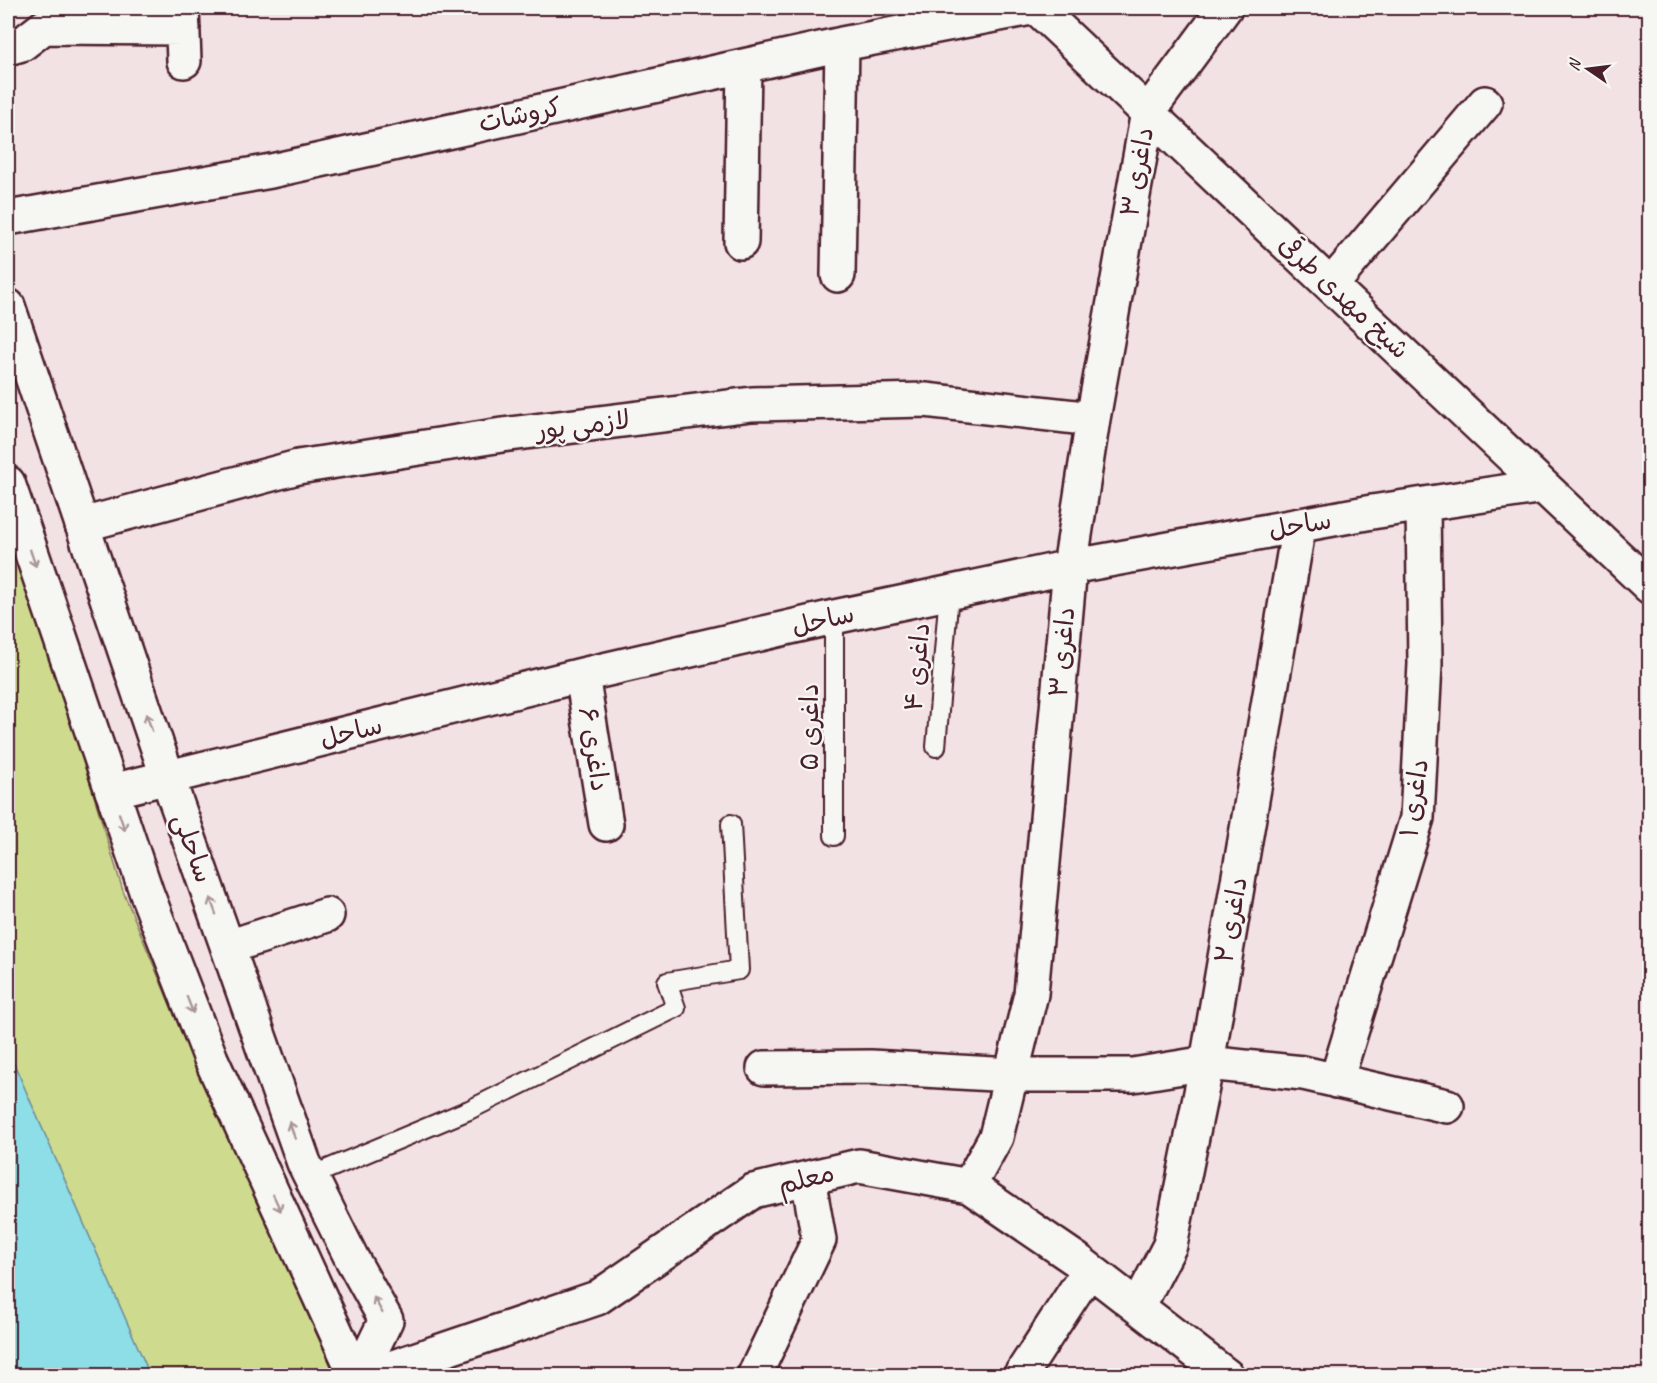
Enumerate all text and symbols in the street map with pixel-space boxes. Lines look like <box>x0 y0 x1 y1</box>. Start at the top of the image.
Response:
north arrow <box>1558 39 1618 99</box>
text: N <box>1564 55 1586 73</box>
street label: کروشات <box>475 90 565 140</box>
street label: داغری ۳ <box>1113 125 1161 219</box>
street label: شیخ مهدی طرقی <box>1271 228 1416 367</box>
street label: لازمی پور <box>532 403 632 447</box>
street label: ساحل <box>1266 503 1334 547</box>
one-way arrow <box>28 548 39 567</box>
street label: ساحل <box>788 597 858 643</box>
street label: داغری ۳ <box>1042 605 1082 699</box>
street label: داغری ۴ <box>897 621 937 713</box>
street label: داغری ۵ <box>793 683 826 771</box>
street label: داغری ۶ <box>571 704 617 794</box>
street label: ساحل <box>316 708 386 756</box>
one-way arrow <box>143 713 154 732</box>
street label: داغری ۱ <box>1392 757 1436 839</box>
street label: ساحلی <box>165 809 221 887</box>
one-way arrow <box>118 812 129 831</box>
street label: داغری ۲ <box>1207 874 1255 966</box>
one-way arrow <box>207 897 218 916</box>
one-way arrow <box>185 995 196 1014</box>
one-way arrow <box>286 1121 297 1140</box>
street label: معلم <box>774 1156 838 1205</box>
one-way arrow <box>271 1193 283 1211</box>
one-way arrow <box>372 1297 384 1314</box>

